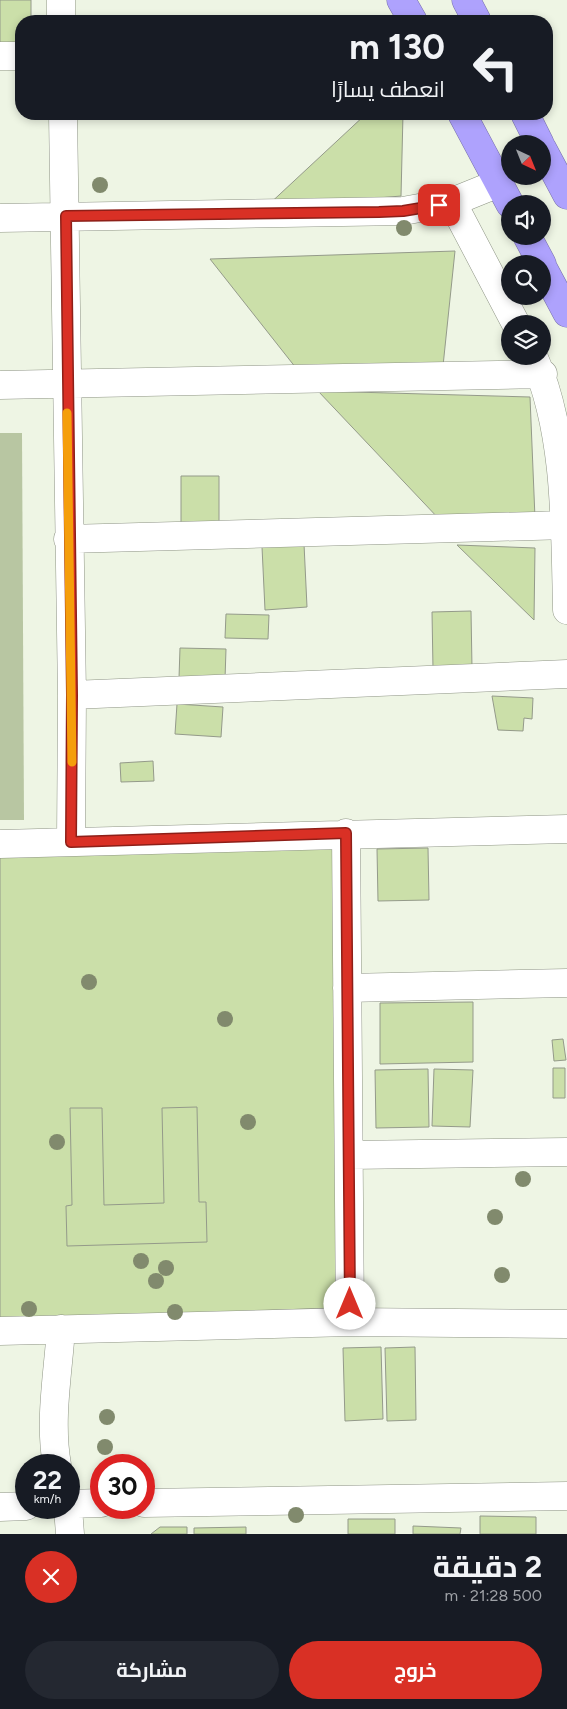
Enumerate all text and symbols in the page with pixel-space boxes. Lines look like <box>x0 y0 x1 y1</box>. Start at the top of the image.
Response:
text: 130 m <box>349 26 445 68</box>
icon: left <box>463 35 528 100</box>
text: انعطف يسارًا <box>331 76 445 103</box>
north arrow <box>501 135 551 185</box>
map controls <box>501 135 551 365</box>
pin <box>418 184 460 226</box>
icon: arrive <box>425 191 453 219</box>
button: sound <box>501 195 551 245</box>
button: search <box>501 255 551 305</box>
button: layers <box>501 315 551 365</box>
position arrow <box>323 1277 375 1329</box>
speed limit sign: 30 <box>90 1454 155 1519</box>
text: 22 <box>33 1465 62 1495</box>
text: km/h <box>34 1492 61 1506</box>
text: 2 دقيقة <box>433 1548 542 1585</box>
button: close <box>25 1551 77 1603</box>
text: 500 m · 21:28 <box>444 1586 542 1605</box>
button: مشاركة <box>25 1641 279 1699</box>
button: خروج <box>289 1641 542 1699</box>

